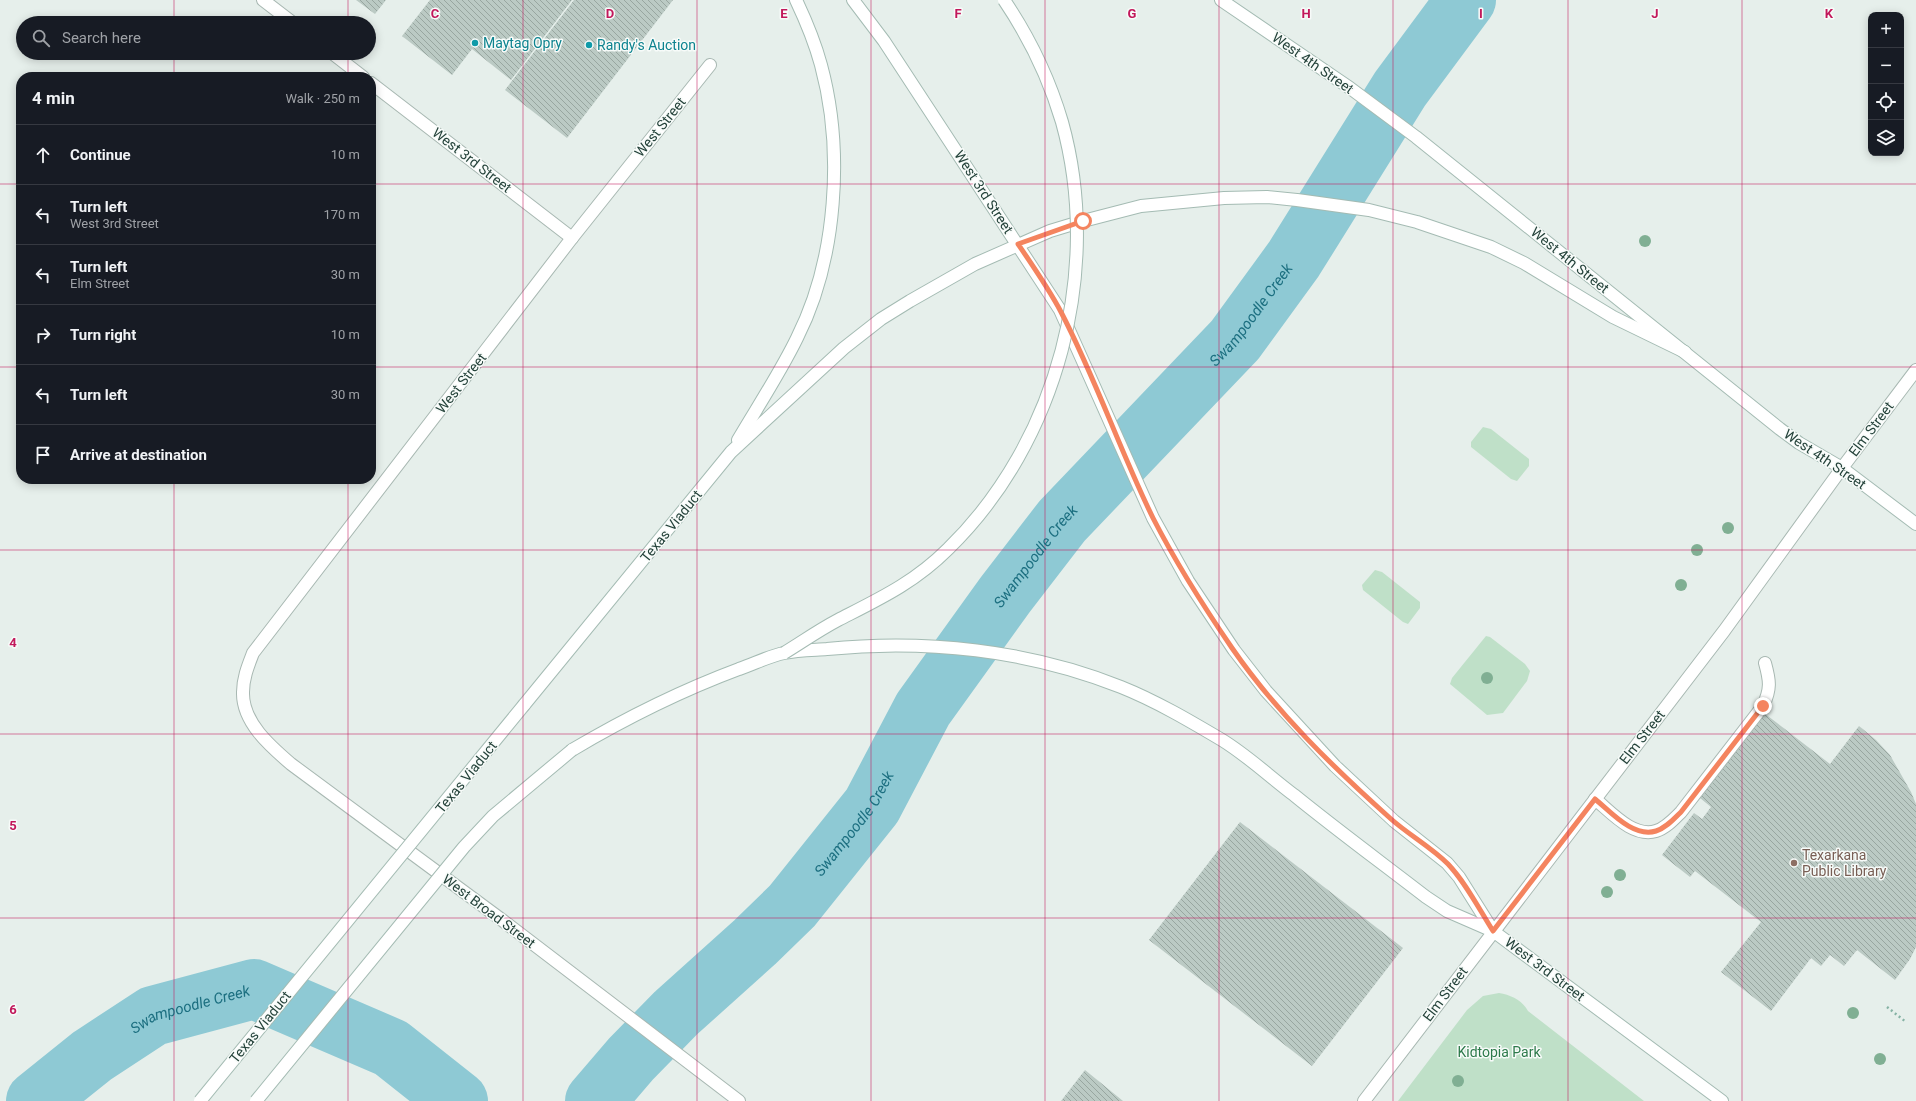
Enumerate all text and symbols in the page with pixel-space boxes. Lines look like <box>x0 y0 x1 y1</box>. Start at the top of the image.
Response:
text: C <box>431 6 440 21</box>
text: D <box>606 6 614 21</box>
text: E <box>780 6 788 21</box>
text: F <box>954 6 962 21</box>
text: G <box>1128 6 1137 21</box>
text: H <box>1301 6 1311 21</box>
text: I <box>1479 6 1483 21</box>
text: J <box>1651 6 1659 21</box>
text: K <box>1825 6 1834 21</box>
map controls <box>1868 12 1904 156</box>
button: + <box>1868 12 1904 48</box>
search box <box>16 16 376 60</box>
icon: search <box>30 27 52 49</box>
text: Search here <box>62 29 141 47</box>
street label: West 4th Street <box>1269 29 1357 97</box>
place label: Maytag Opry <box>483 35 562 51</box>
place label: Randy's Auction <box>597 37 696 53</box>
marker: Maytag Opry <box>470 38 480 48</box>
marker: Randy's Auction <box>584 40 594 50</box>
button: − <box>1868 48 1904 84</box>
button: locate <box>1868 84 1904 120</box>
text: 4 min <box>32 88 75 108</box>
text: Walk · 250 m <box>285 91 360 106</box>
street label: West Street <box>631 94 689 160</box>
button: layers <box>1868 120 1904 156</box>
street label: West 3rd Street <box>429 124 515 196</box>
icon: ahead <box>32 144 54 166</box>
text: Continue <box>70 146 131 164</box>
text: 10 m <box>331 147 360 162</box>
street label: West 3rd Street <box>951 148 1017 237</box>
text: Turn left <box>70 198 127 216</box>
icon: left <box>32 204 54 226</box>
text: 170 m <box>323 207 360 222</box>
route start <box>1074 212 1092 230</box>
text: West 3rd Street <box>70 216 159 231</box>
street label: West 4th Street <box>1528 224 1612 297</box>
text: Turn left <box>70 258 127 276</box>
water label: Swampoodle Creek <box>1206 260 1297 370</box>
icon: left <box>32 264 54 286</box>
text: 30 m <box>331 267 360 282</box>
text: Elm Street <box>70 276 129 291</box>
icon: right <box>32 324 54 346</box>
text: Turn right <box>70 326 136 344</box>
text: 10 m <box>331 327 360 342</box>
street label: West Street <box>433 349 490 416</box>
icon: left <box>32 384 54 406</box>
text: Turn left <box>70 386 127 404</box>
text: 30 m <box>331 387 360 402</box>
street label: Elm Street <box>1845 398 1897 459</box>
street label: West 4th Street <box>1781 426 1869 493</box>
icon: arrive <box>32 444 54 466</box>
text: Arrive at destination <box>70 446 207 464</box>
street label: Texas Viaduct <box>637 487 705 565</box>
water label: Swampoodle Creek <box>990 501 1082 611</box>
text: 4 <box>9 635 17 650</box>
route end <box>1754 697 1772 715</box>
street label: Elm Street <box>1616 707 1668 767</box>
street label: Texas Viaduct <box>432 738 500 816</box>
water label: Swampoodle Creek <box>810 768 898 880</box>
text: 5 <box>9 818 17 833</box>
place label: Texarkana Public Library <box>1802 847 1887 879</box>
marker: Texarkana Public Library <box>1789 858 1799 868</box>
street label: West Broad Street <box>439 871 539 951</box>
street label: West 3rd Street <box>1502 934 1588 1004</box>
street label: Elm Street <box>1419 963 1471 1024</box>
water label: Swampoodle Creek <box>127 981 252 1037</box>
street label: Texas Viaduct <box>226 988 294 1066</box>
text: 6 <box>9 1002 17 1017</box>
park label: Kidtopia Park <box>1457 1044 1541 1060</box>

